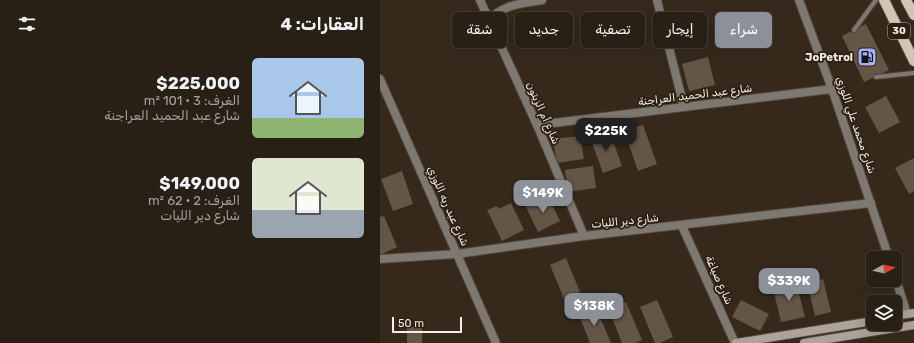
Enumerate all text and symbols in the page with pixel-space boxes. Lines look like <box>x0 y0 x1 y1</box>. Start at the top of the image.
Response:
chip: شقة <box>452 12 507 48</box>
chip: جديد <box>515 12 573 48</box>
chip: تصفية <box>581 12 645 48</box>
chip: إيجار <box>653 12 707 48</box>
chip: شراء <box>715 12 772 48</box>
icon: filters <box>16 13 38 35</box>
text: العقارات: 4 <box>281 14 364 34</box>
road number: 30 <box>888 23 910 39</box>
fuel station icon: JoPetrol <box>856 46 878 68</box>
place label: JoPetrol <box>805 51 853 64</box>
text: $225,000 <box>156 73 240 93</box>
icon: home <box>284 74 332 122</box>
street label: شارع محمد علي اللوزي <box>831 75 879 176</box>
street label: شارع أم الزيتون <box>522 80 563 147</box>
street label: شارع عبد الحميد العراجنة <box>637 82 753 110</box>
text: الغرف: 3 · 101 m² <box>144 93 240 108</box>
text: شارع عبد الحميد العراجنة <box>104 108 240 123</box>
pin: $225K <box>578 118 634 152</box>
text: $225K <box>585 123 627 138</box>
street label: شارع عبد ربه اللوزي <box>423 164 471 249</box>
text: $149,000 <box>159 173 240 193</box>
icon: home <box>284 174 332 222</box>
pin: $149K <box>515 180 571 214</box>
text: $149K <box>523 185 563 200</box>
text: الغرف: 2 · 62 m² <box>148 193 240 208</box>
text: شارع دير الليات <box>160 208 240 223</box>
street label: شارع دير الليات <box>591 211 659 233</box>
north arrow <box>866 251 902 287</box>
map controls <box>866 251 902 331</box>
street label: شارع صياغة <box>701 253 736 307</box>
pin: $339K <box>761 268 817 302</box>
text: $339K <box>768 273 810 288</box>
pin: $138K <box>566 293 622 327</box>
button: layers <box>866 295 902 331</box>
text: $138K <box>573 298 615 313</box>
scale bar <box>392 315 462 334</box>
text: 50 m <box>398 317 424 330</box>

